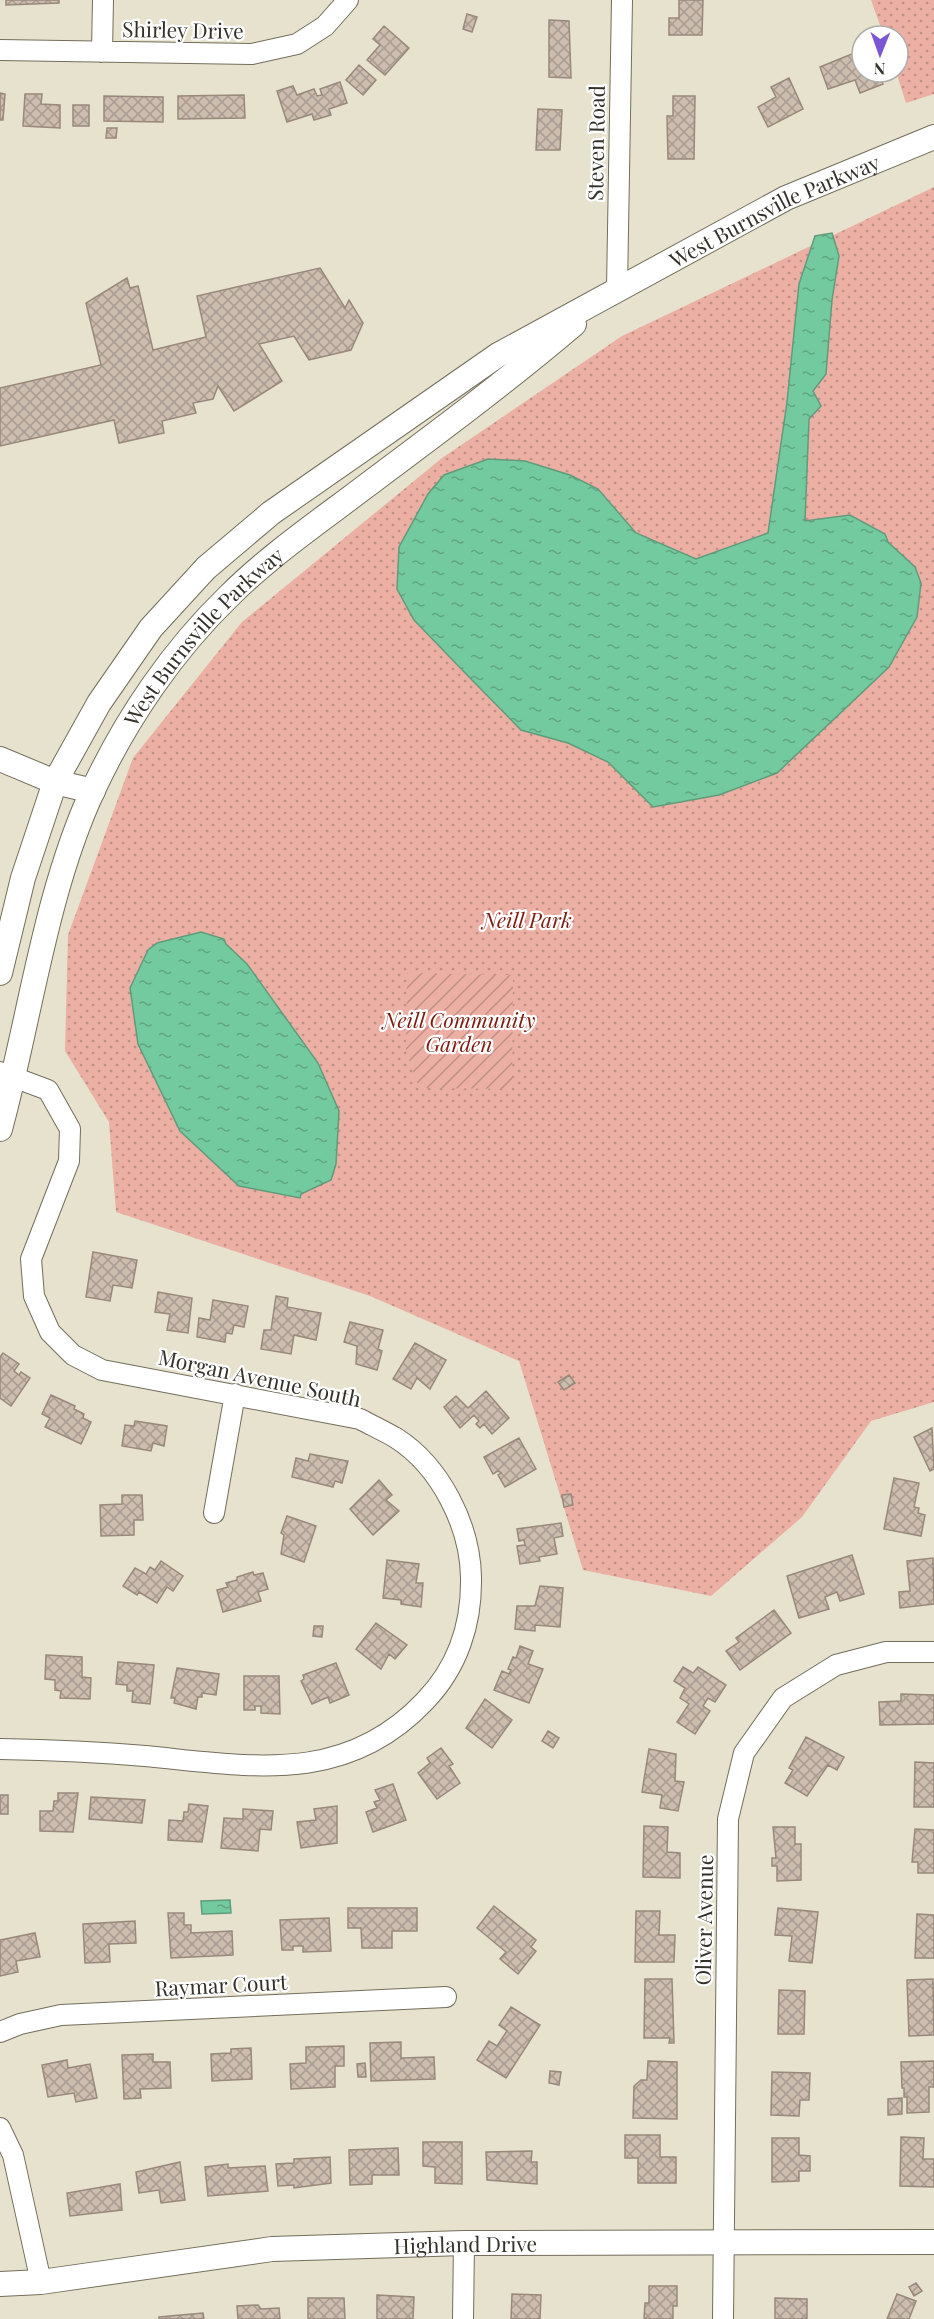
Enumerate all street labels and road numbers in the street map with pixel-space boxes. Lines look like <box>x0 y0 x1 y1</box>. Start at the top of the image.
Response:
street label: Shirley Drive <box>122 14 244 44</box>
street label: Steven Road <box>580 85 610 201</box>
street label: West Burnsville Parkway <box>663 147 884 274</box>
street label: West Burnsville Parkway <box>116 540 289 732</box>
street label: Morgan Avenue South <box>156 1342 365 1412</box>
street label: Oliver Avenue <box>688 1854 718 1986</box>
street label: Raymar Court <box>154 1967 289 2001</box>
street label: Highland Drive <box>393 2229 537 2259</box>

